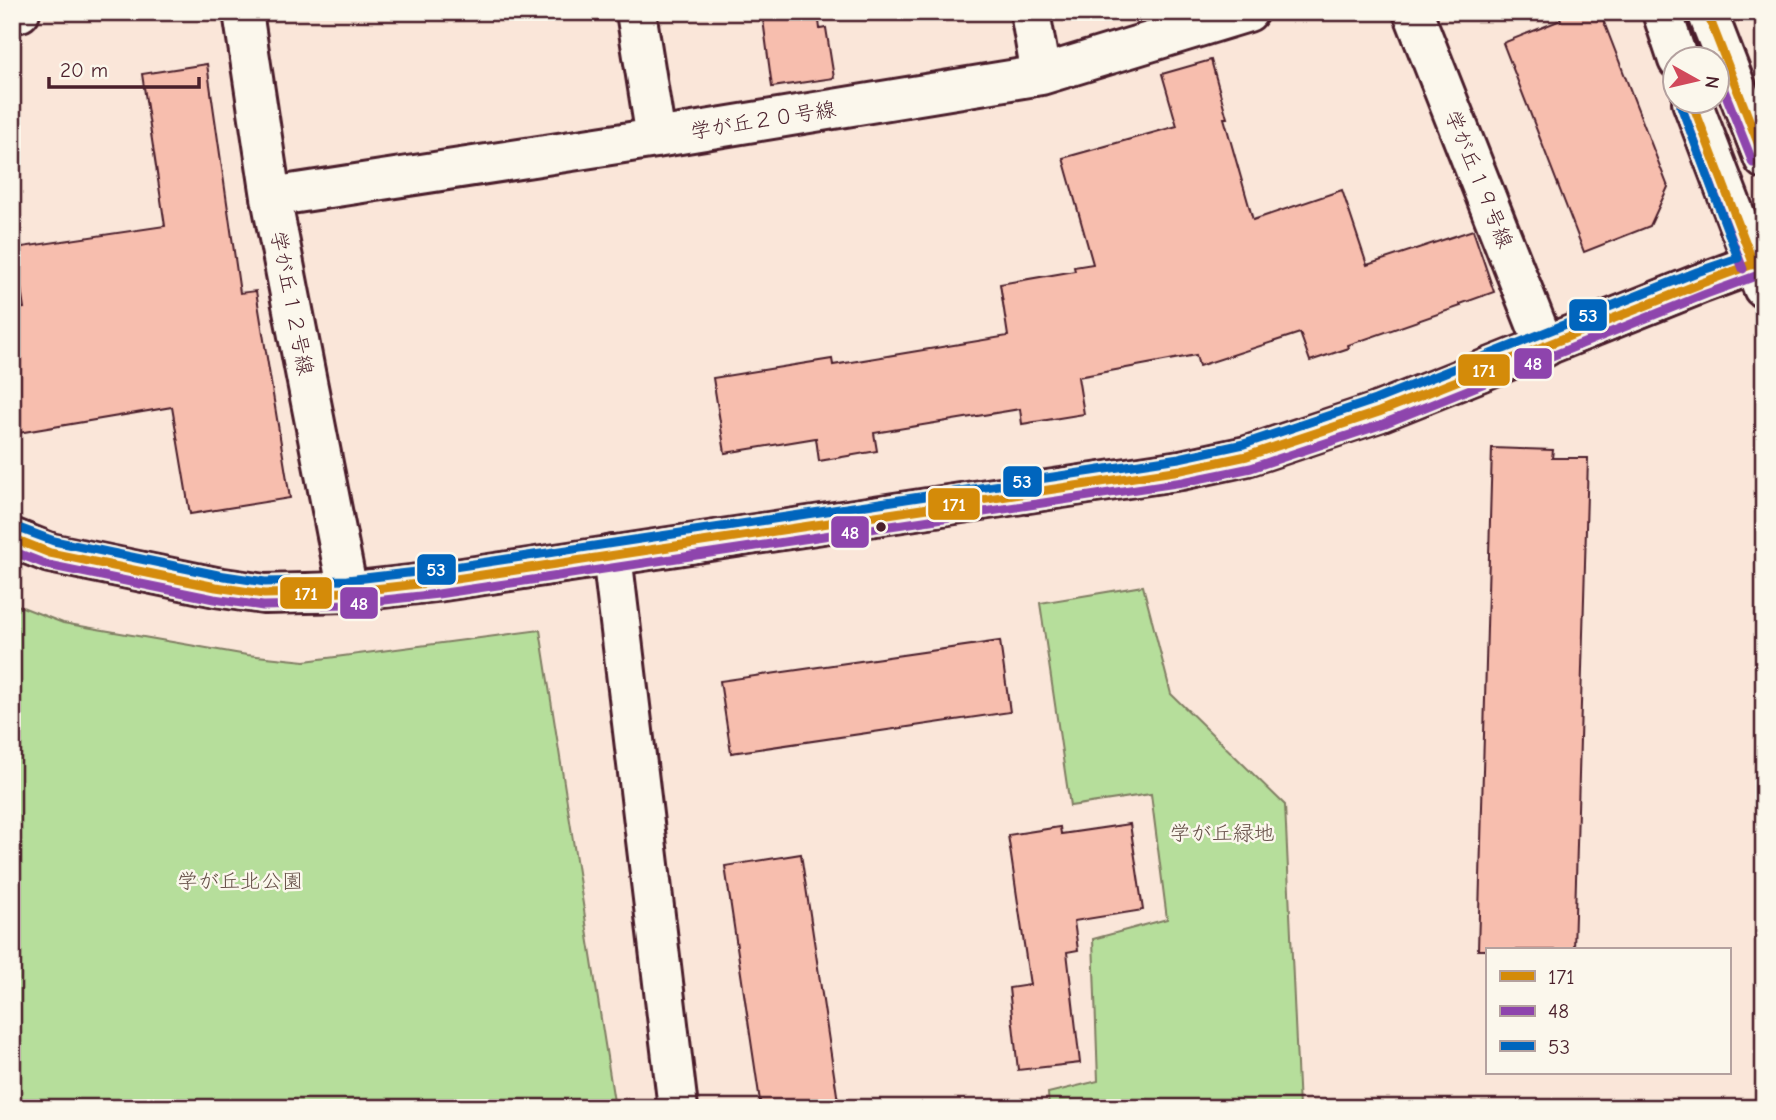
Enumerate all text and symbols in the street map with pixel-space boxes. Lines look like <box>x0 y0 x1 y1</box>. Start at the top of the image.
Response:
scale bar <box>49 46 200 90</box>
north arrow <box>1660 46 1730 116</box>
text: 20 m <box>60 58 108 82</box>
text: N <box>1700 75 1724 90</box>
street label: 学が丘２０号線 <box>689 97 837 143</box>
street label: 学が丘１９号線 <box>1440 106 1518 252</box>
street label: 学が丘１２号線 <box>266 229 318 377</box>
line badge: 53 <box>1568 298 1608 332</box>
text: 53 <box>1578 305 1598 327</box>
line badge: 48 <box>1513 347 1553 380</box>
line badge: 171 <box>1457 353 1511 387</box>
text: 48 <box>1524 353 1542 375</box>
text: 171 <box>1472 360 1496 382</box>
line badge: 53 <box>1002 465 1043 498</box>
text: 53 <box>1012 471 1032 493</box>
line badge: 171 <box>927 487 981 521</box>
text: 171 <box>942 494 966 516</box>
line badge: 48 <box>830 515 870 549</box>
unlabelled marker <box>874 520 888 534</box>
text: 48 <box>841 522 859 544</box>
line badge: 53 <box>416 553 457 586</box>
text: 53 <box>426 559 446 581</box>
line badge: 171 <box>279 576 333 610</box>
text: 171 <box>294 583 318 605</box>
line badge: 48 <box>339 586 379 620</box>
text: 48 <box>350 593 368 615</box>
park label: 学が丘緑地 <box>1170 821 1275 845</box>
park label: 学が丘北公園 <box>177 869 303 893</box>
legend <box>1486 948 1730 1074</box>
text: 171 <box>1548 965 1575 989</box>
text: 48 <box>1548 999 1569 1023</box>
text: 53 <box>1548 1035 1570 1059</box>

